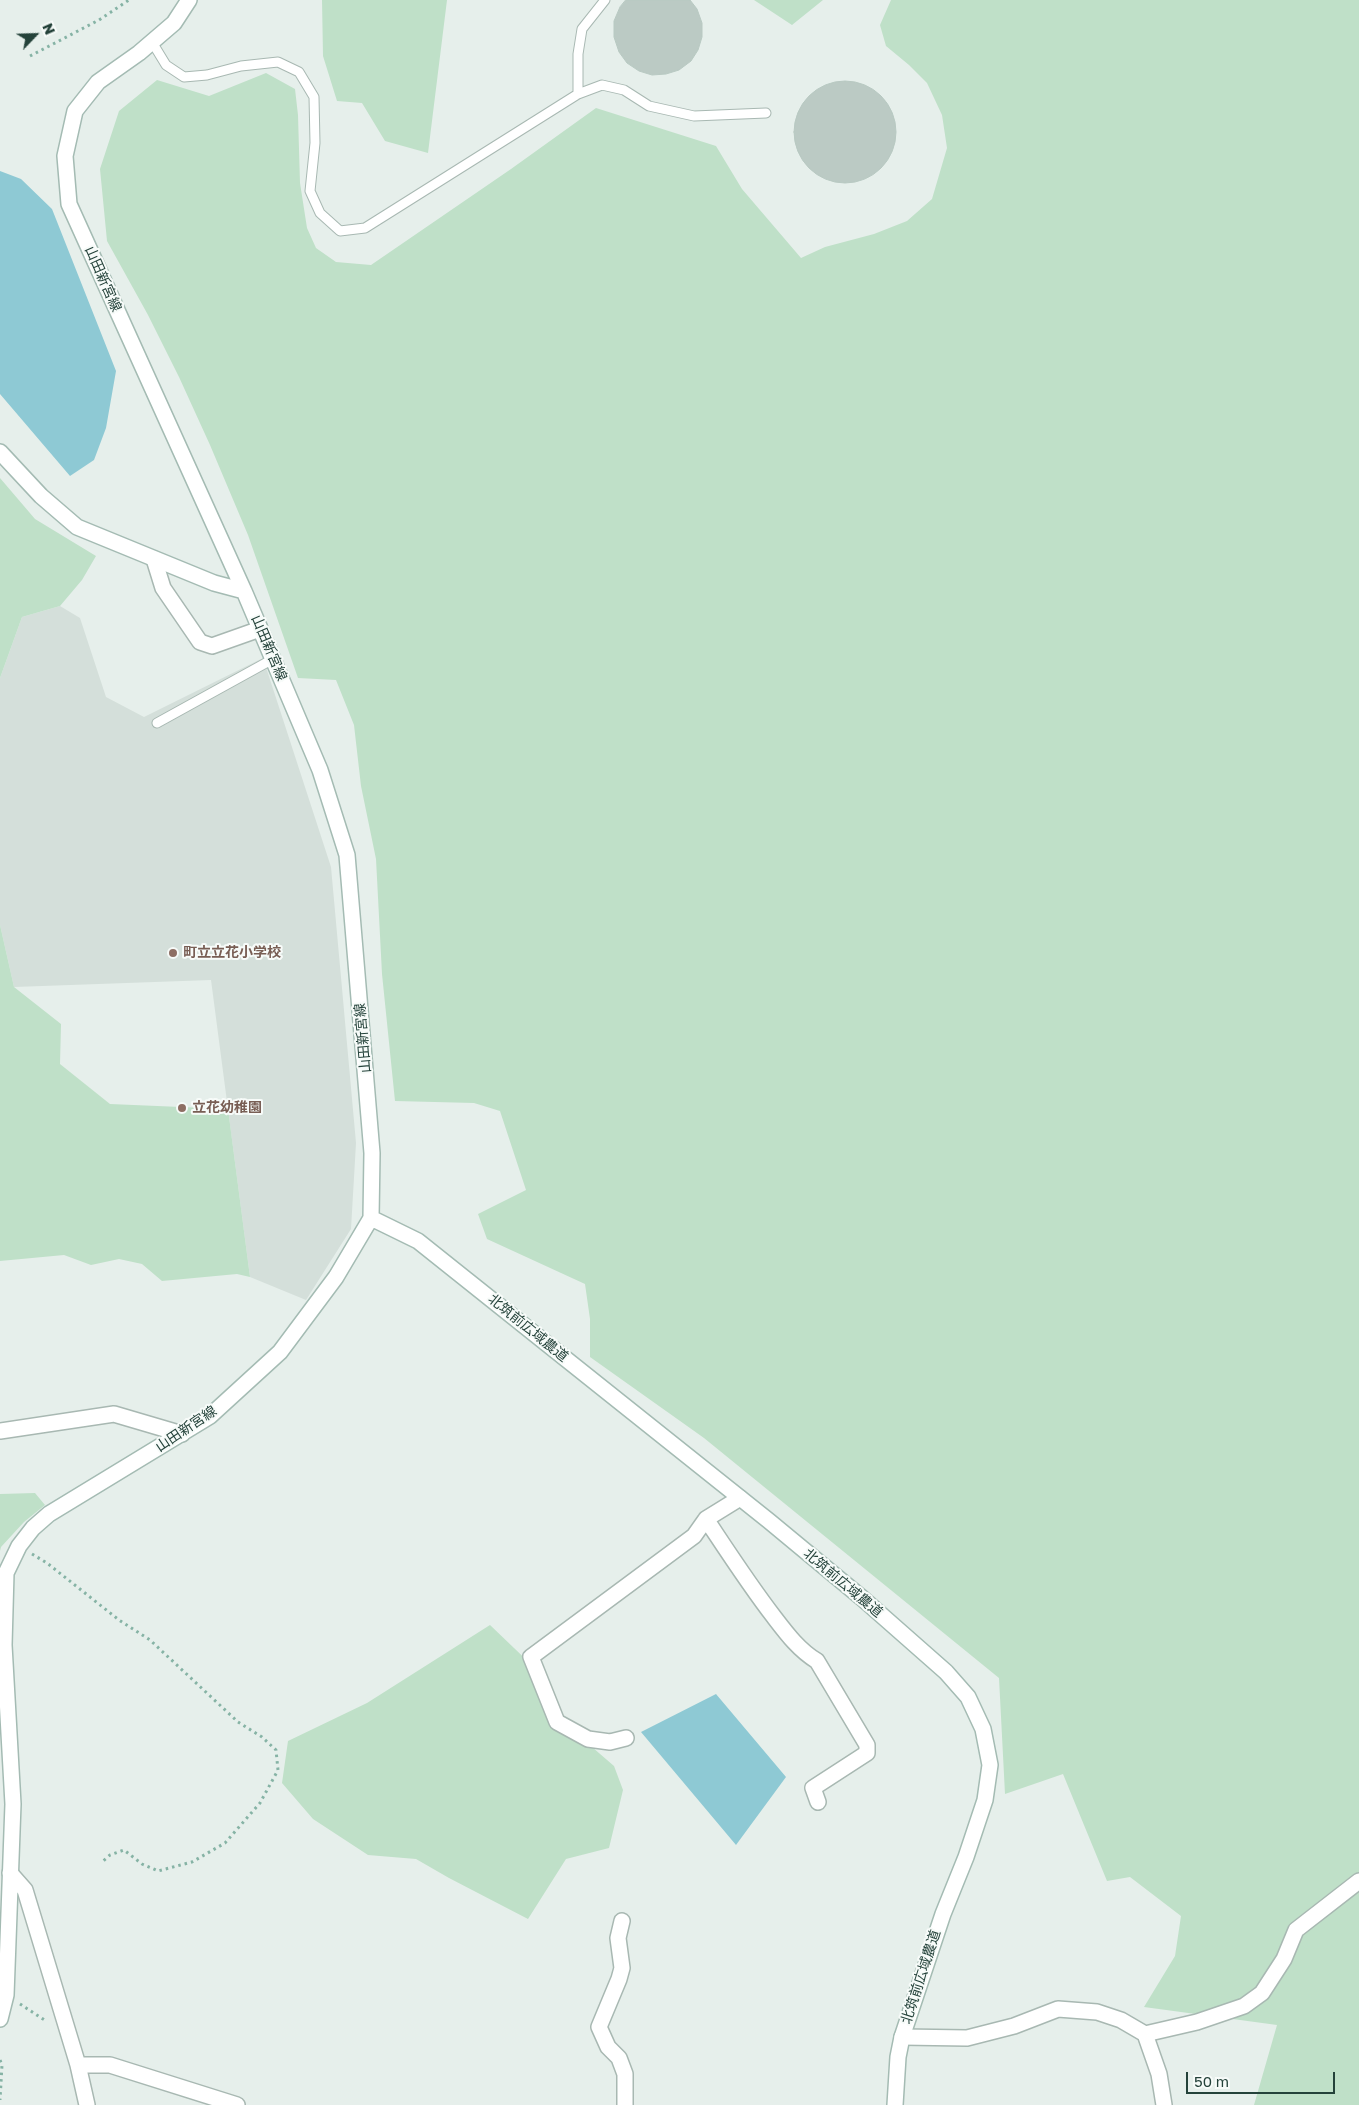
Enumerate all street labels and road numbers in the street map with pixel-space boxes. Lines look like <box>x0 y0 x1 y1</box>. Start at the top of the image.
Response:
street label: 山田新宮線 <box>81 244 125 314</box>
street label: 山田新宮線 <box>248 613 290 683</box>
street label: 山田新宮線 <box>352 1002 374 1074</box>
street label: 北筑前広域農道 <box>485 1291 571 1365</box>
street label: 山田新宮線 <box>152 1402 220 1456</box>
street label: 北筑前広域農道 <box>800 1545 886 1621</box>
street label: 北筑前広域農道 <box>898 1928 944 2026</box>

